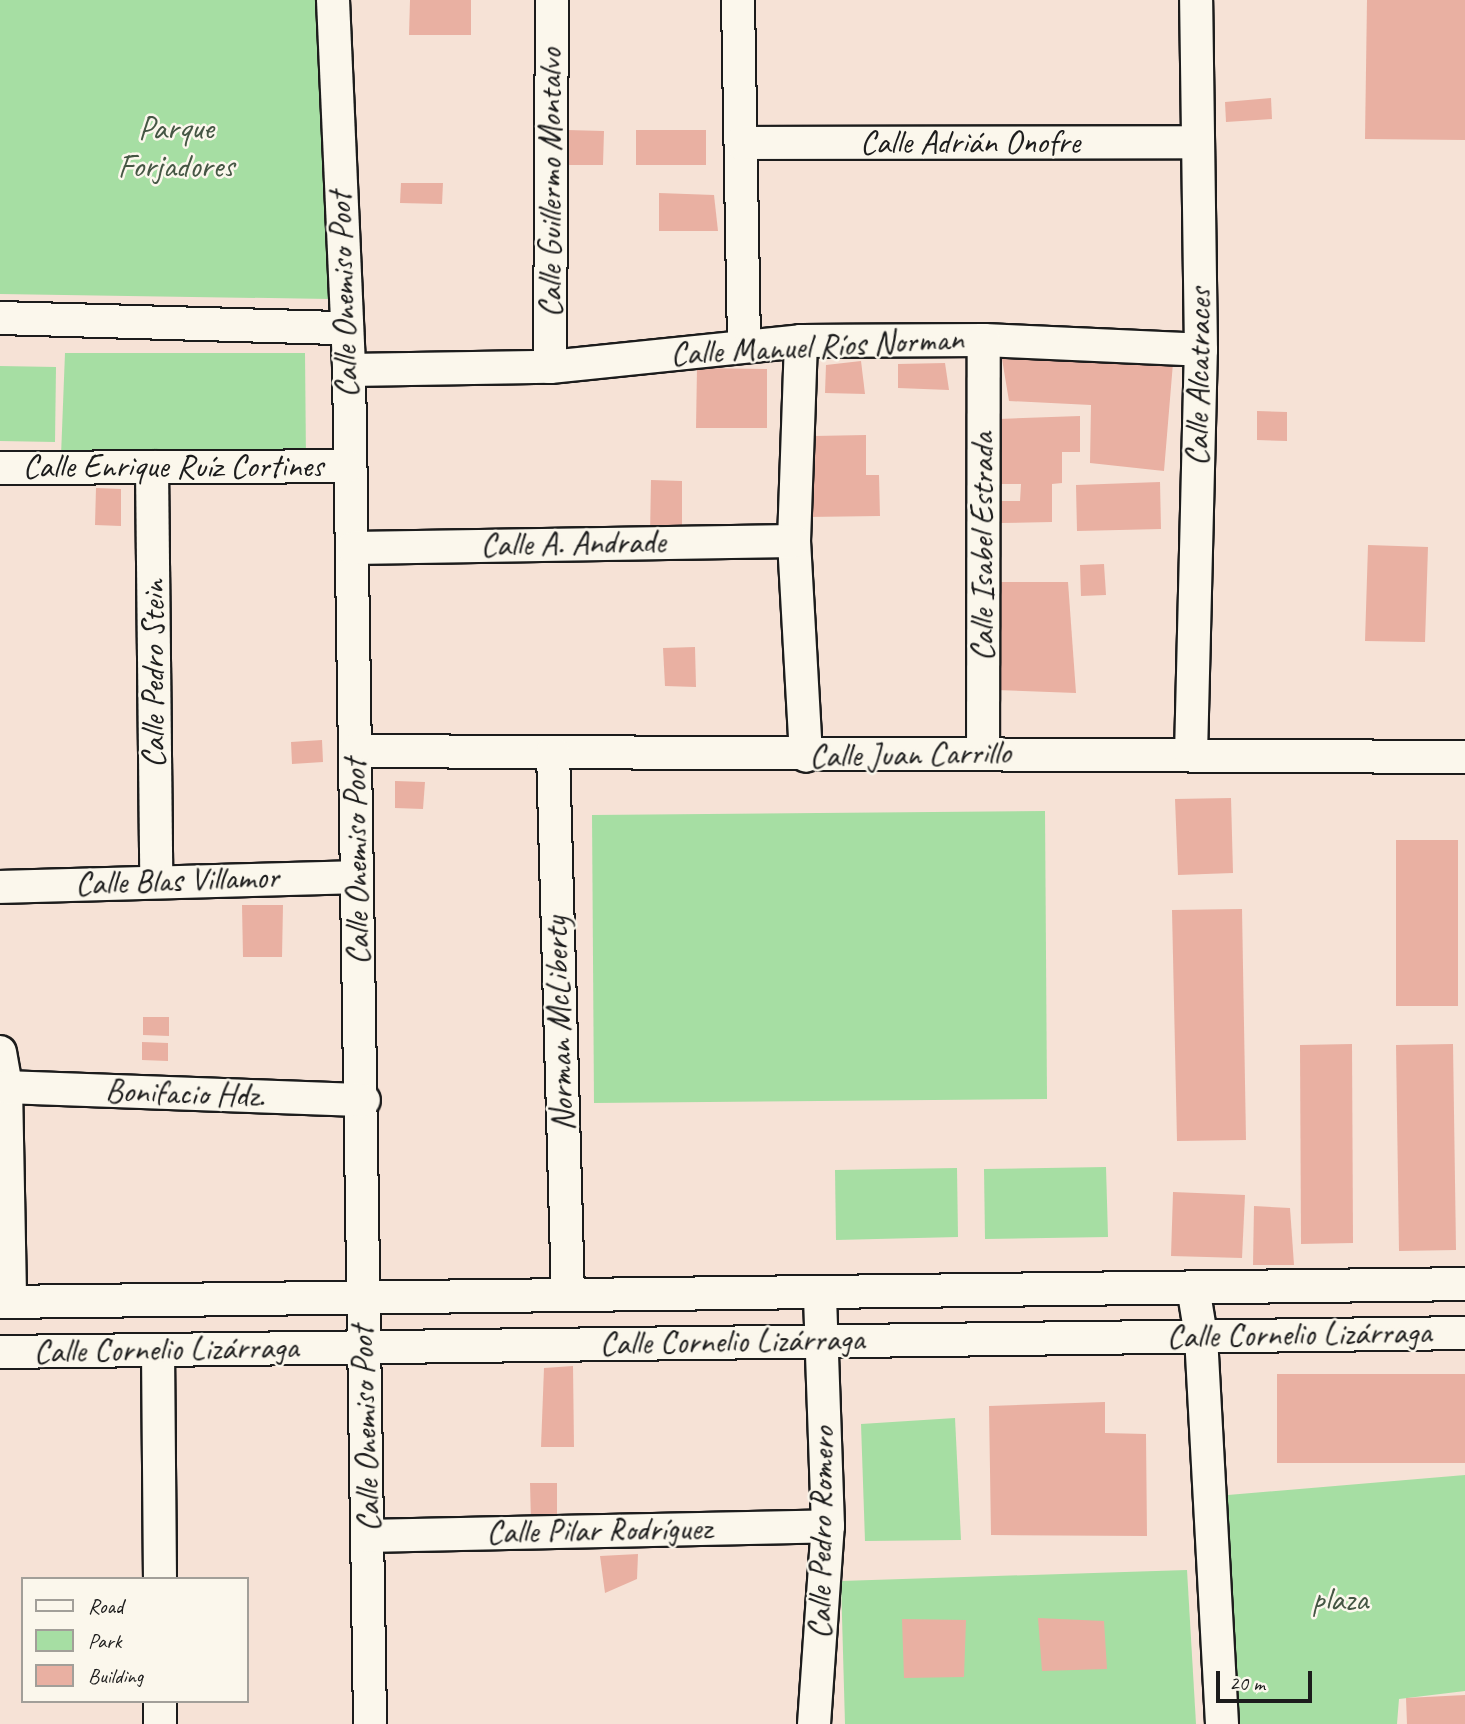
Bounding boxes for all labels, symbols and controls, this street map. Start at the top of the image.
street label: Calle Guillermo Montalvo [531,48,571,318]
park label: Parque Forjadores [118,109,234,187]
street label: Calle Adrián Onofre [860,123,1080,163]
street label: Calle Onemiso Poot [321,191,367,399]
street label: Calle Alcatraces [1178,288,1220,466]
street label: Calle Manuel Ríos Norman [668,319,966,375]
street label: Calle Isabel Estrada [963,432,1003,662]
street label: Calle Enrique Ruíz Cortines [23,447,323,487]
street label: Calle A. Andrade [480,523,666,565]
street label: Calle Pedro Stein [134,579,174,769]
street label: Calle Juan Carrillo [810,733,1010,777]
street label: Calle Onemiso Poot [335,758,379,966]
street label: Calle Blas Villamor [74,858,280,904]
street label: Norman McLiberty [536,916,584,1132]
street label: Bonifacio Hdz. [105,1071,265,1117]
street label: Calle Cornelio Lizárraga [1166,1313,1432,1357]
street label: Calle Cornelio Lizárraga [599,1320,865,1364]
street label: Calle Onemiso Poot [343,1325,389,1533]
street label: Calle Cornelio Lizárraga [33,1328,299,1372]
street label: Calle Pedro Romero [800,1427,844,1639]
street label: Calle Pilar Rodríguez [486,1509,712,1553]
legend [21,1577,248,1703]
park label: plaza [1312,1580,1368,1620]
text: Road [88,1593,123,1619]
text: Park [88,1628,121,1654]
scale bar [1220,1658,1316,1702]
text: Building [88,1663,143,1689]
text: 20 m [1229,1670,1265,1696]

